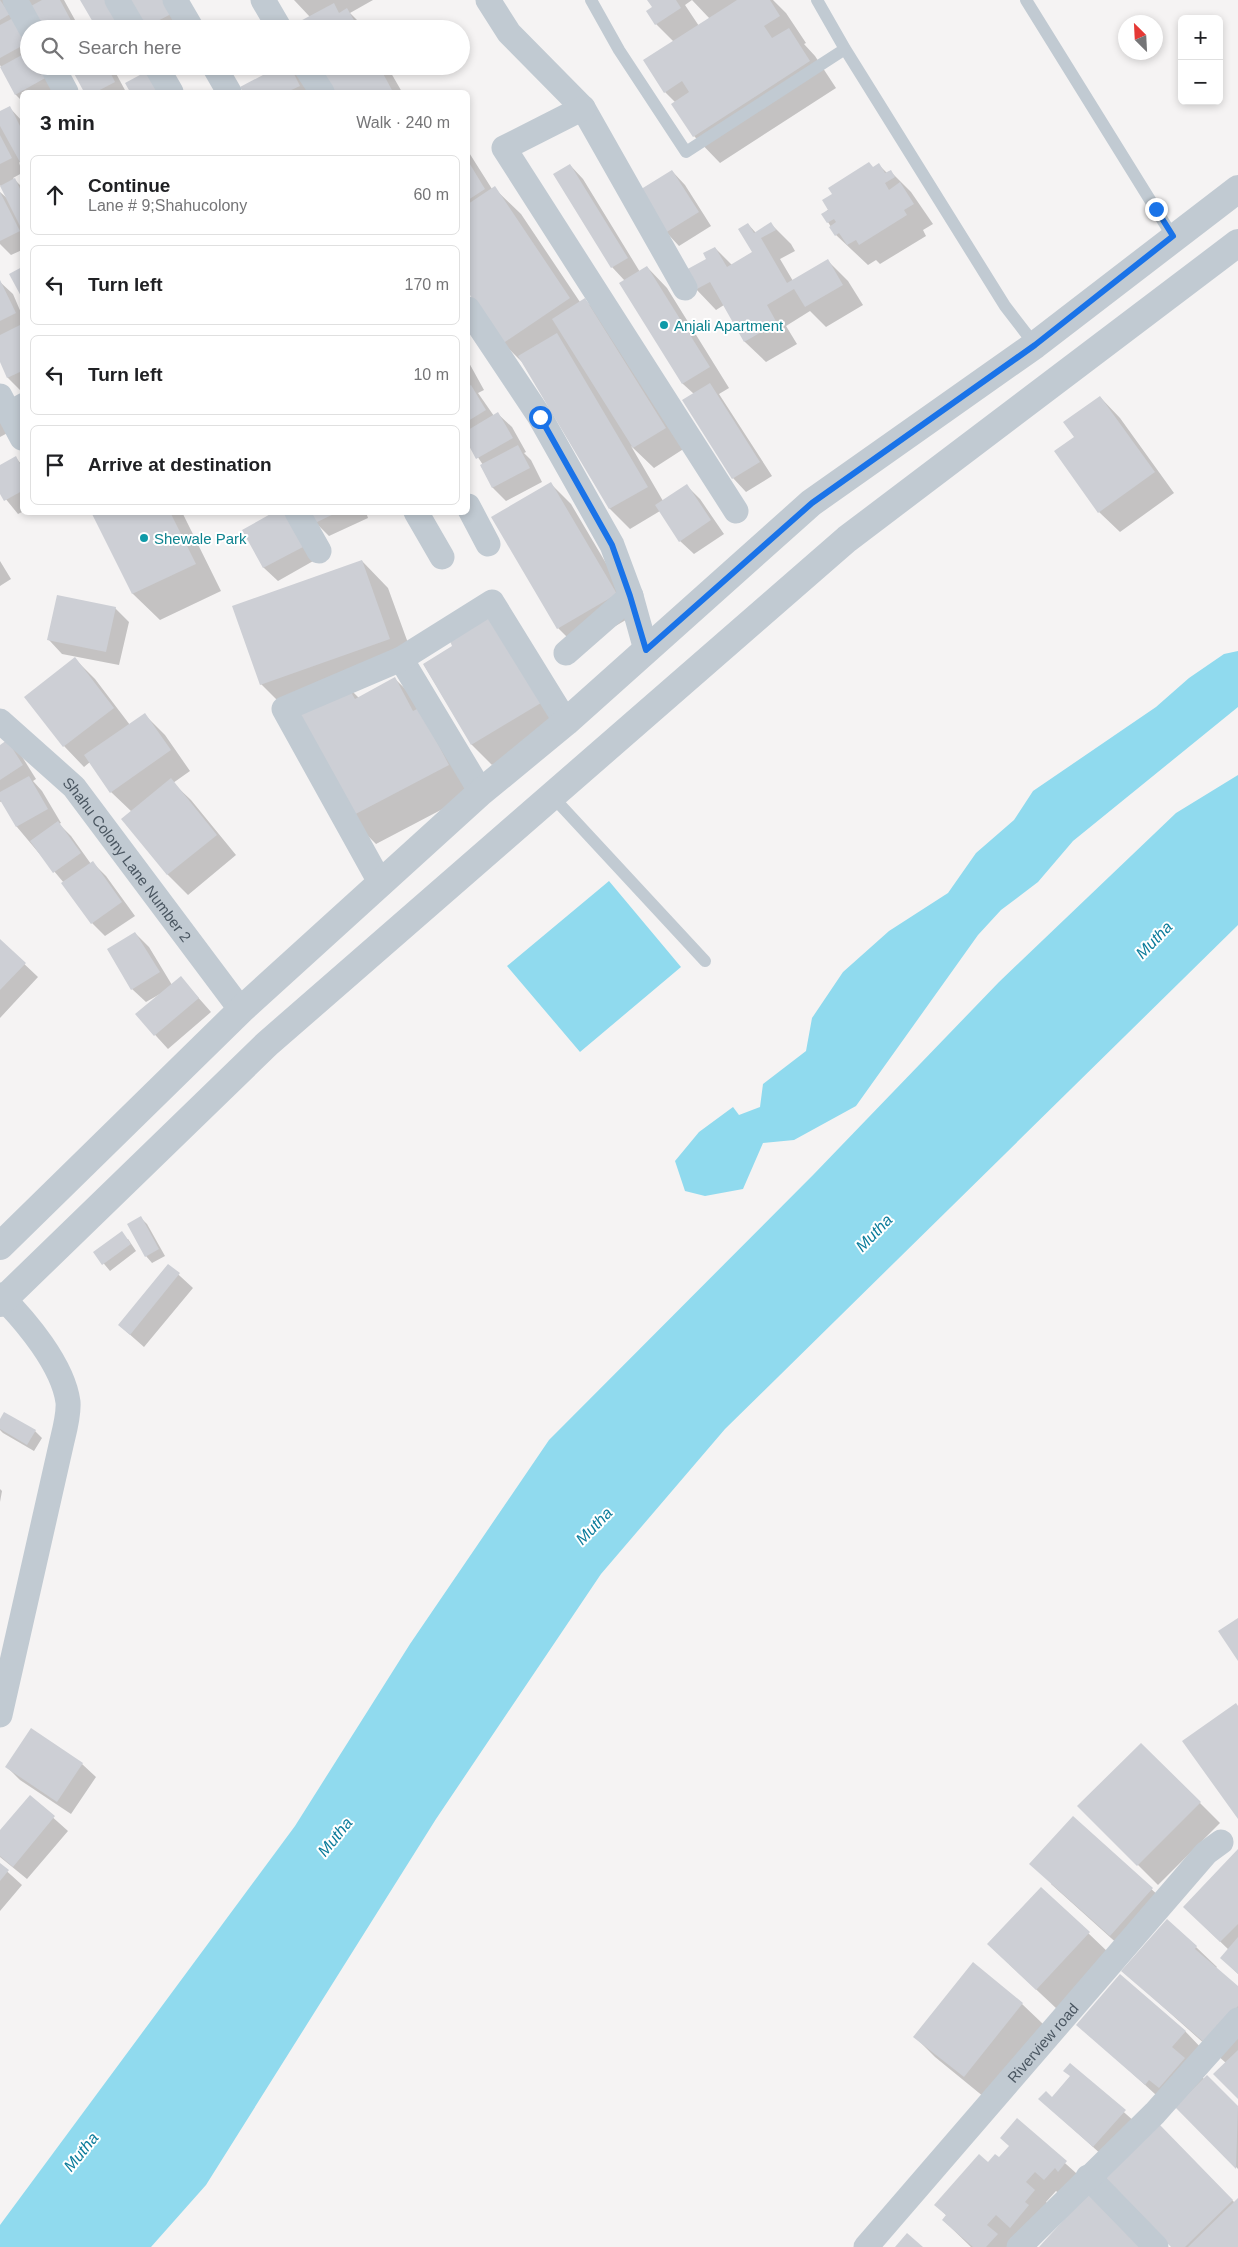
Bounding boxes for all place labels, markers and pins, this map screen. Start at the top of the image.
place label: Anjali Apartment [674,317,784,334]
marker: Anjali Apartment [658,319,670,331]
place label: Shewale Park [154,530,247,547]
marker: Shewale Park [138,532,150,544]

